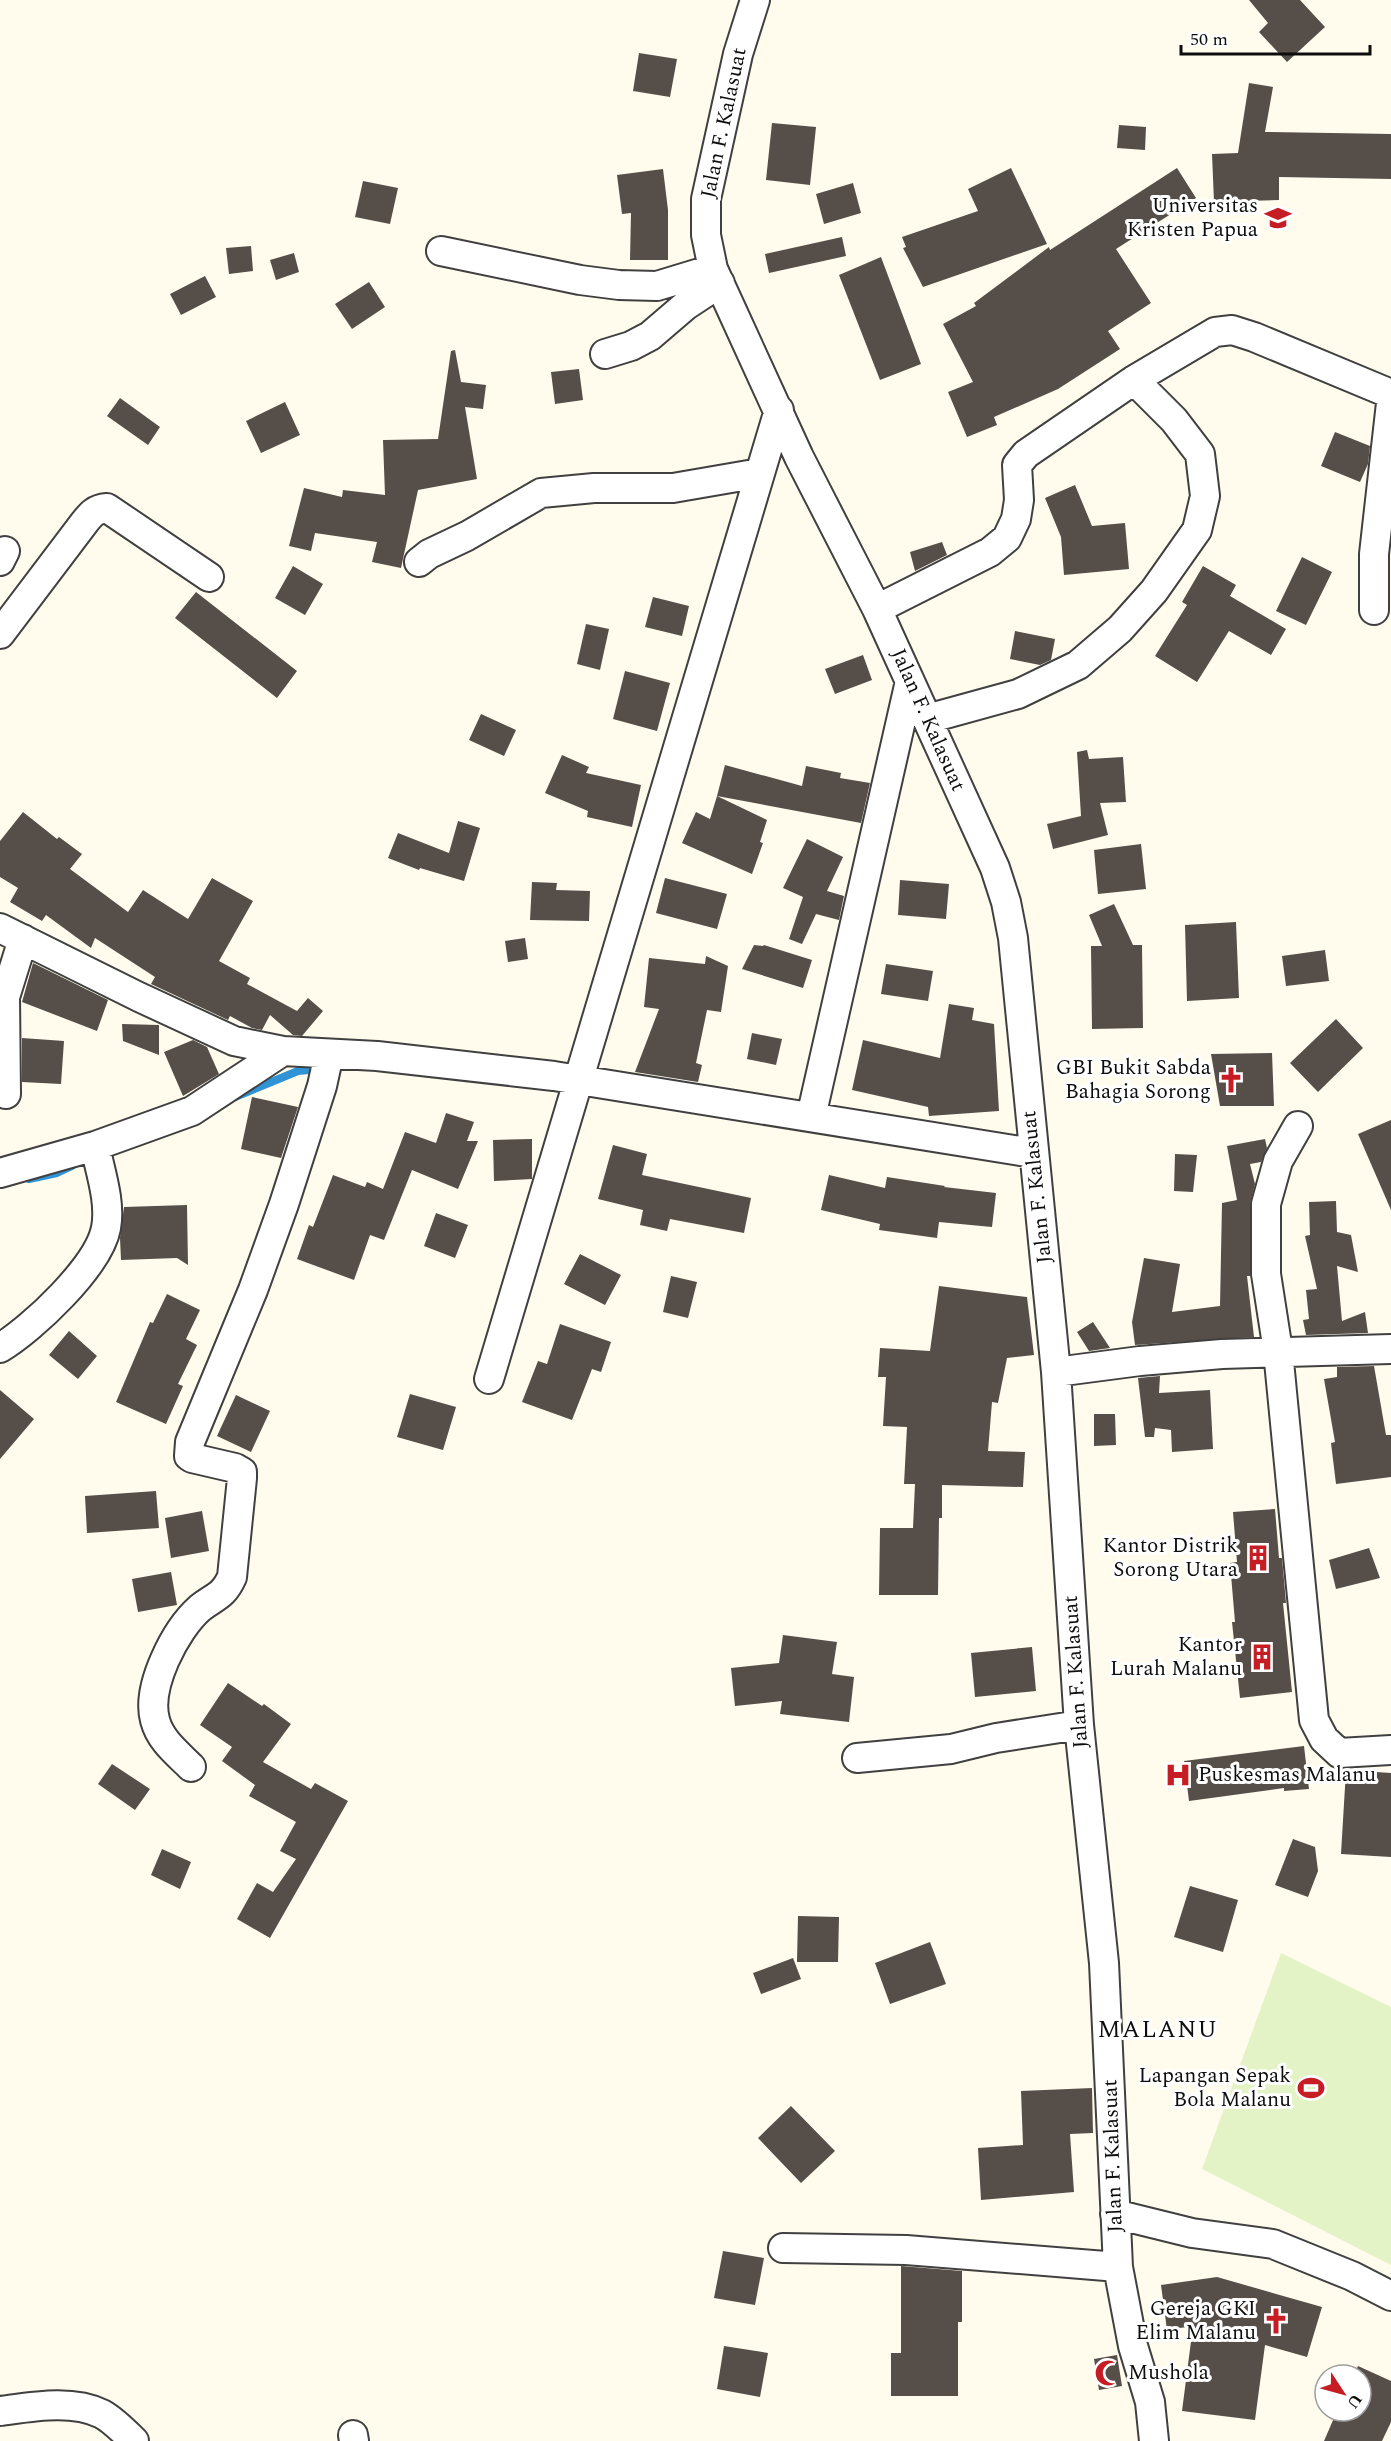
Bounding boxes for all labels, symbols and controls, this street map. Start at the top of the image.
scale bar [1181,18,1370,56]
text: 50 m [1190,26,1228,53]
street label: Jalan F. Kalasuat [692,45,756,201]
place label: Universitas Kristen Papua [1127,190,1259,246]
school or university icon: Universitas Kristen Papua [1263,203,1293,233]
street label: Jalan F. Kalasuat [882,643,974,797]
place label: GBI Bukit Sabda Bahagia Sorong [1056,1052,1212,1108]
church icon: GBI Bukit Sabda Bahagia Sorong [1216,1065,1246,1095]
street label: Jalan F. Kalasuat [1013,1109,1061,1265]
place label: Kantor Distrik Sorong Utara [1102,1530,1239,1586]
building icon: Kantor Distrik Sorong Utara [1243,1543,1273,1573]
street label: Jalan F. Kalasuat [1055,1594,1097,1750]
place label: Kantor Lurah Malanu [1110,1629,1242,1685]
building icon: Kantor Lurah Malanu [1247,1642,1277,1672]
place label: Puskesmas Malanu [1198,1759,1376,1791]
hospital icon: Puskesmas Malanu [1163,1760,1193,1790]
district label: MALANU [1098,2012,1218,2048]
place label: Lapangan Sepak Bola Malanu [1138,2060,1291,2116]
sports icon: Lapangan Sepak Bola Malanu [1296,2073,1326,2103]
street label: Jalan F. Kalasuat [1094,2079,1132,2233]
place label: Gereja GKI Elim Malanu [1136,2293,1256,2349]
church icon: Gereja GKI Elim Malanu [1261,2306,1291,2336]
place label: Mushola [1128,2357,1210,2389]
mosque icon: Mushola [1093,2358,1123,2388]
north arrow [1313,2363,1373,2423]
text: U [1341,2389,1368,2414]

